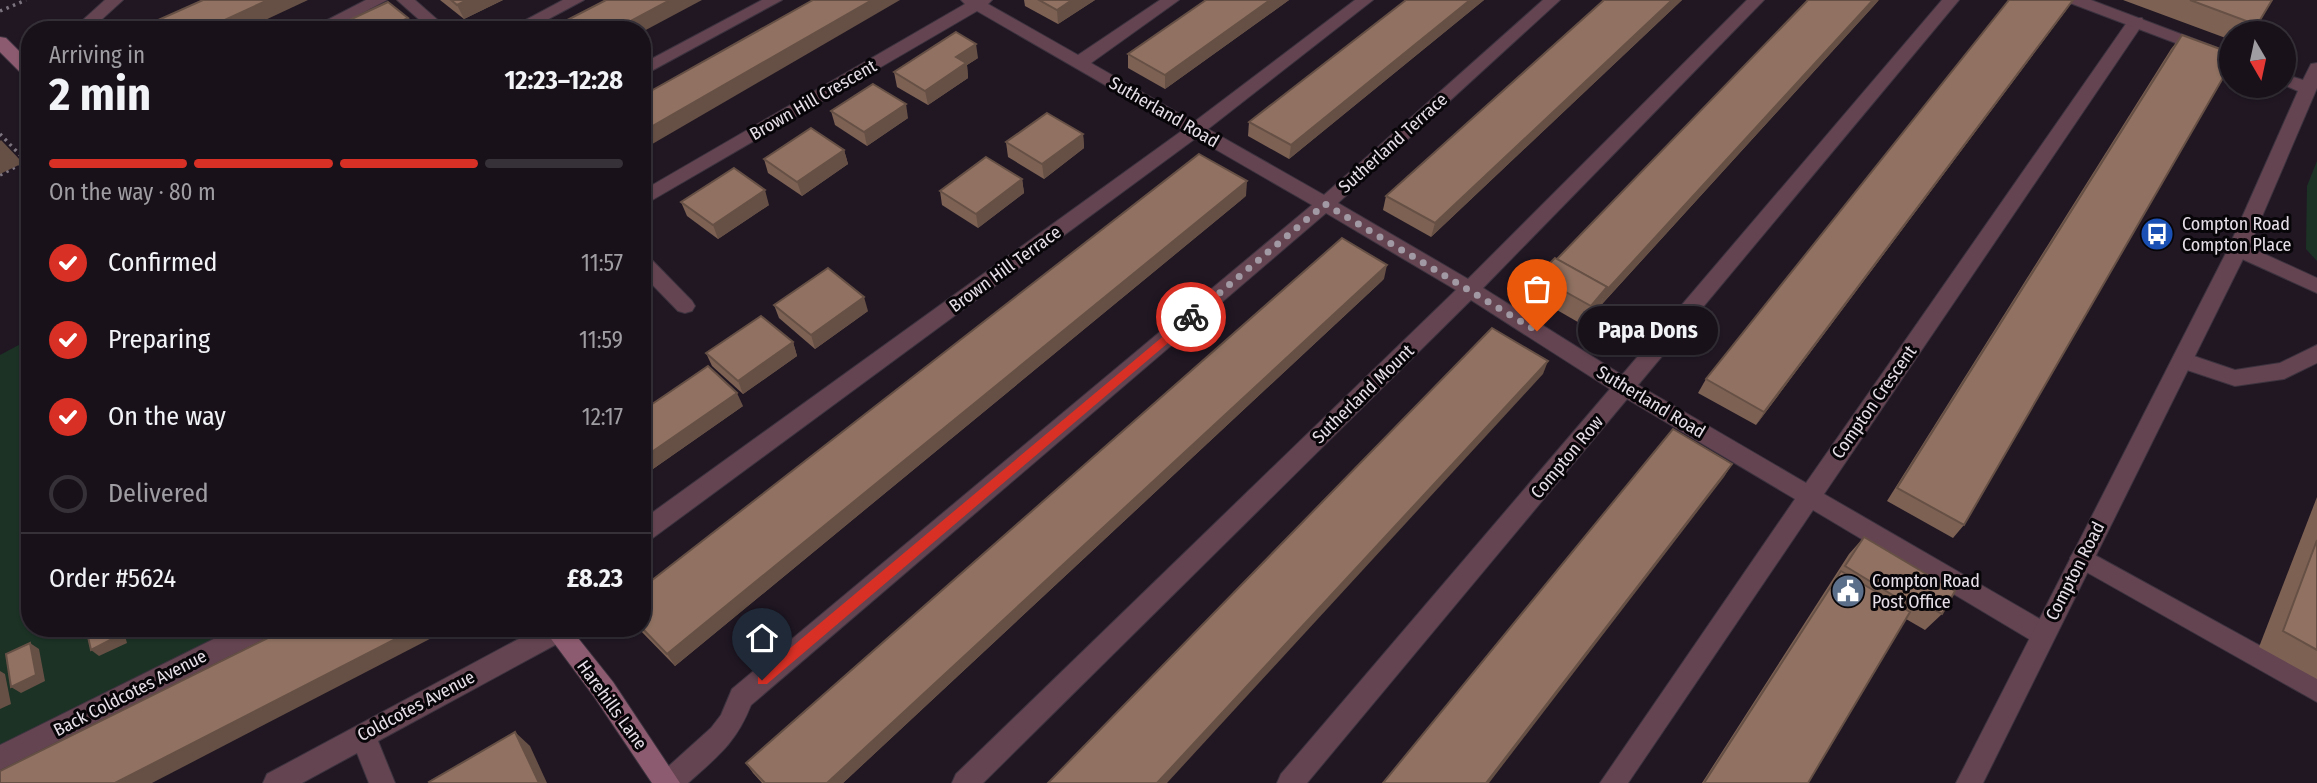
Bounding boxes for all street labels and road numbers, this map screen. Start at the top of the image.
street label: Brown Hill Crescent [746,55,880,145]
street label: Sutherland Road [1105,72,1223,152]
street label: Sutherland Terrace [1334,88,1452,198]
street label: Brown Hill Terrace [945,221,1065,317]
street label: Sutherland Mount [1308,340,1418,448]
street label: Compton Crescent [1827,341,1921,463]
street label: Sutherland Road [1593,361,1709,443]
street label: Compton Row [1526,411,1608,503]
street label: Compton Road [2041,518,2109,624]
street label: Back Coldcotes Avenue [50,645,210,741]
street label: Harehills Lane [572,656,652,754]
street label: Coldcotes Avenue [353,666,479,746]

